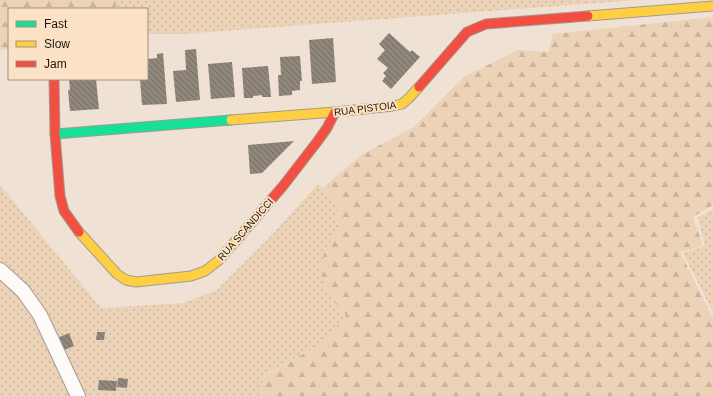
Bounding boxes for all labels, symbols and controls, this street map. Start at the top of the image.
legend [8,8,148,80]
text: Fast [44,17,68,31]
text: Slow [44,37,70,51]
text: Jam [44,57,67,71]
street label: RUA PISTOIA [333,99,397,118]
street label: RUA SCANDICCI [216,196,275,263]

